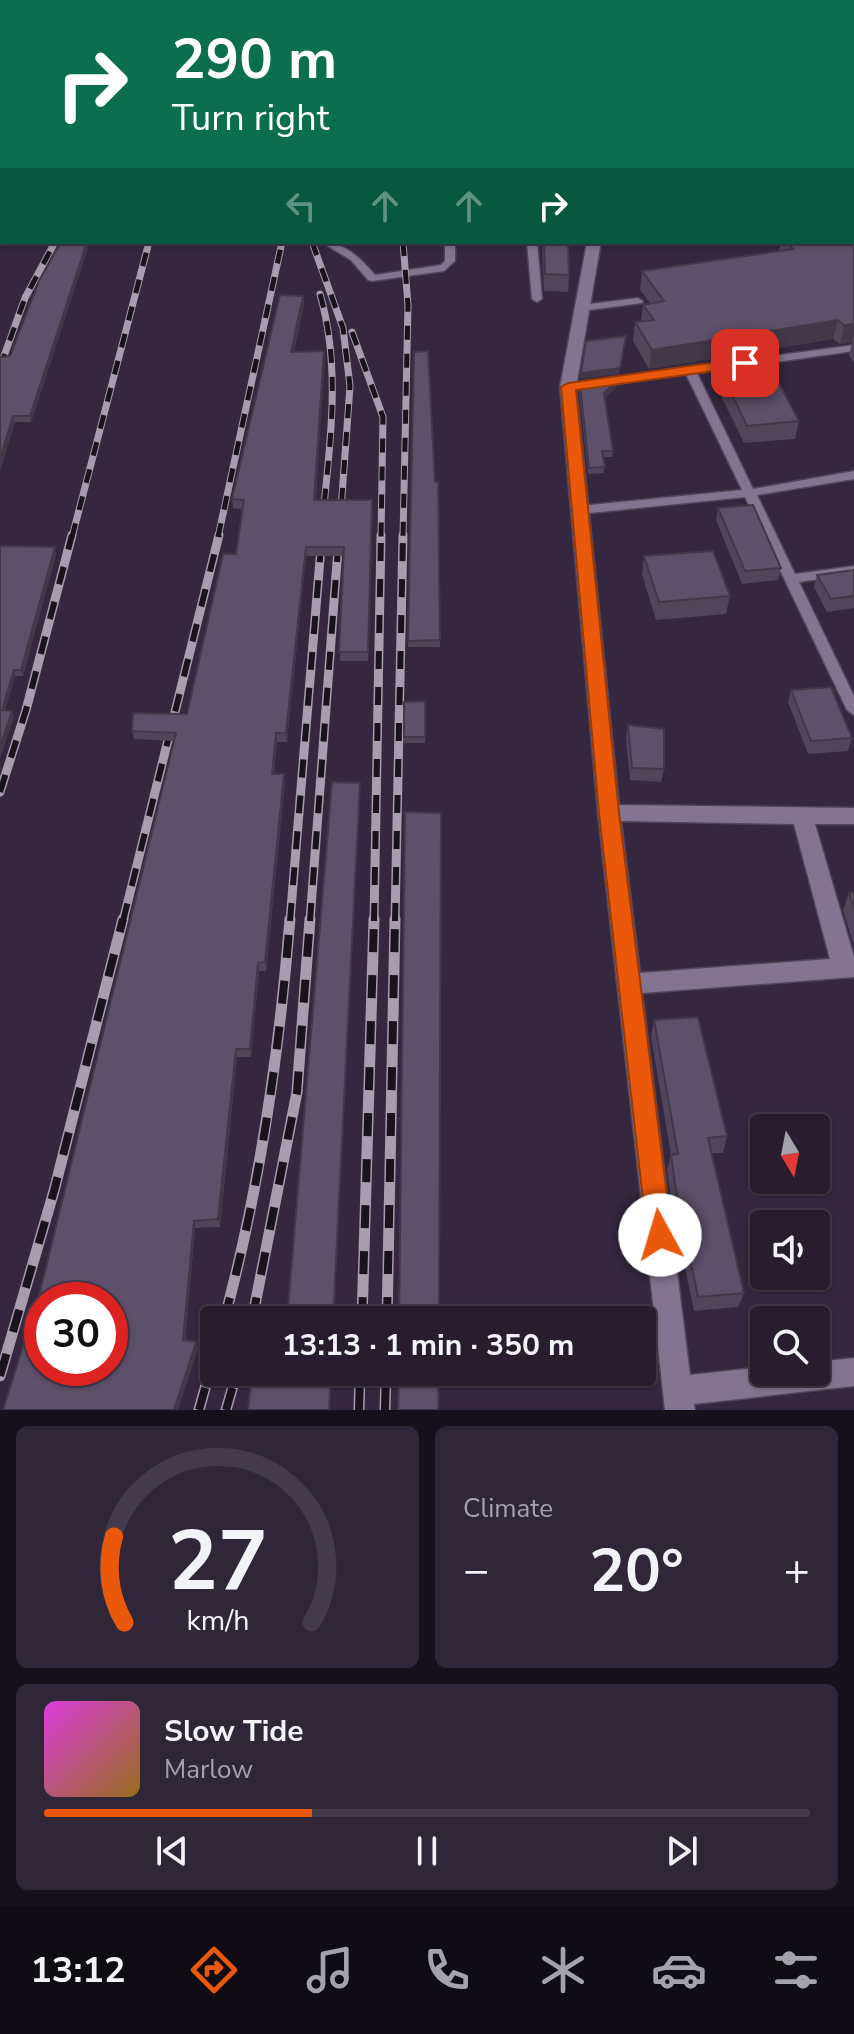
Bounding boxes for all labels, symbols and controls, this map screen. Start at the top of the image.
text: 290 m [172,21,337,98]
icon: right [40,32,144,136]
text: Turn right [172,94,329,143]
icon: left [279,184,323,228]
icon: ahead [363,184,407,228]
icon: ahead [447,184,491,228]
icon: right [531,184,575,228]
pin [711,329,779,397]
icon: arrive [723,341,767,385]
north arrow [750,1114,830,1194]
map controls [750,1114,830,1386]
position arrow [618,1193,702,1277]
button: sound [750,1210,830,1290]
speed limit sign: 30 [24,1282,128,1386]
button: search [750,1306,830,1386]
text: 13:13 · 1 min · 350 m [282,1325,574,1366]
text: Climate [463,1491,553,1526]
text: 27 [168,1505,267,1618]
text: 20° [589,1530,684,1612]
text: − [463,1541,489,1601]
text: + [784,1541,810,1601]
text: km/h [186,1601,249,1640]
text: Slow Tide [164,1711,304,1752]
text: Marlow [164,1752,253,1787]
icon: previous [150,1829,194,1873]
icon: pause [405,1829,449,1873]
icon: next [660,1829,704,1873]
icon: directions [186,1942,242,1998]
icon: music [302,1942,358,1998]
icon: phone [419,1942,475,1998]
icon: climate [535,1942,591,1998]
icon: car [651,1942,707,1998]
icon: filters [768,1942,824,1998]
text: 13:12 [30,1946,126,1995]

